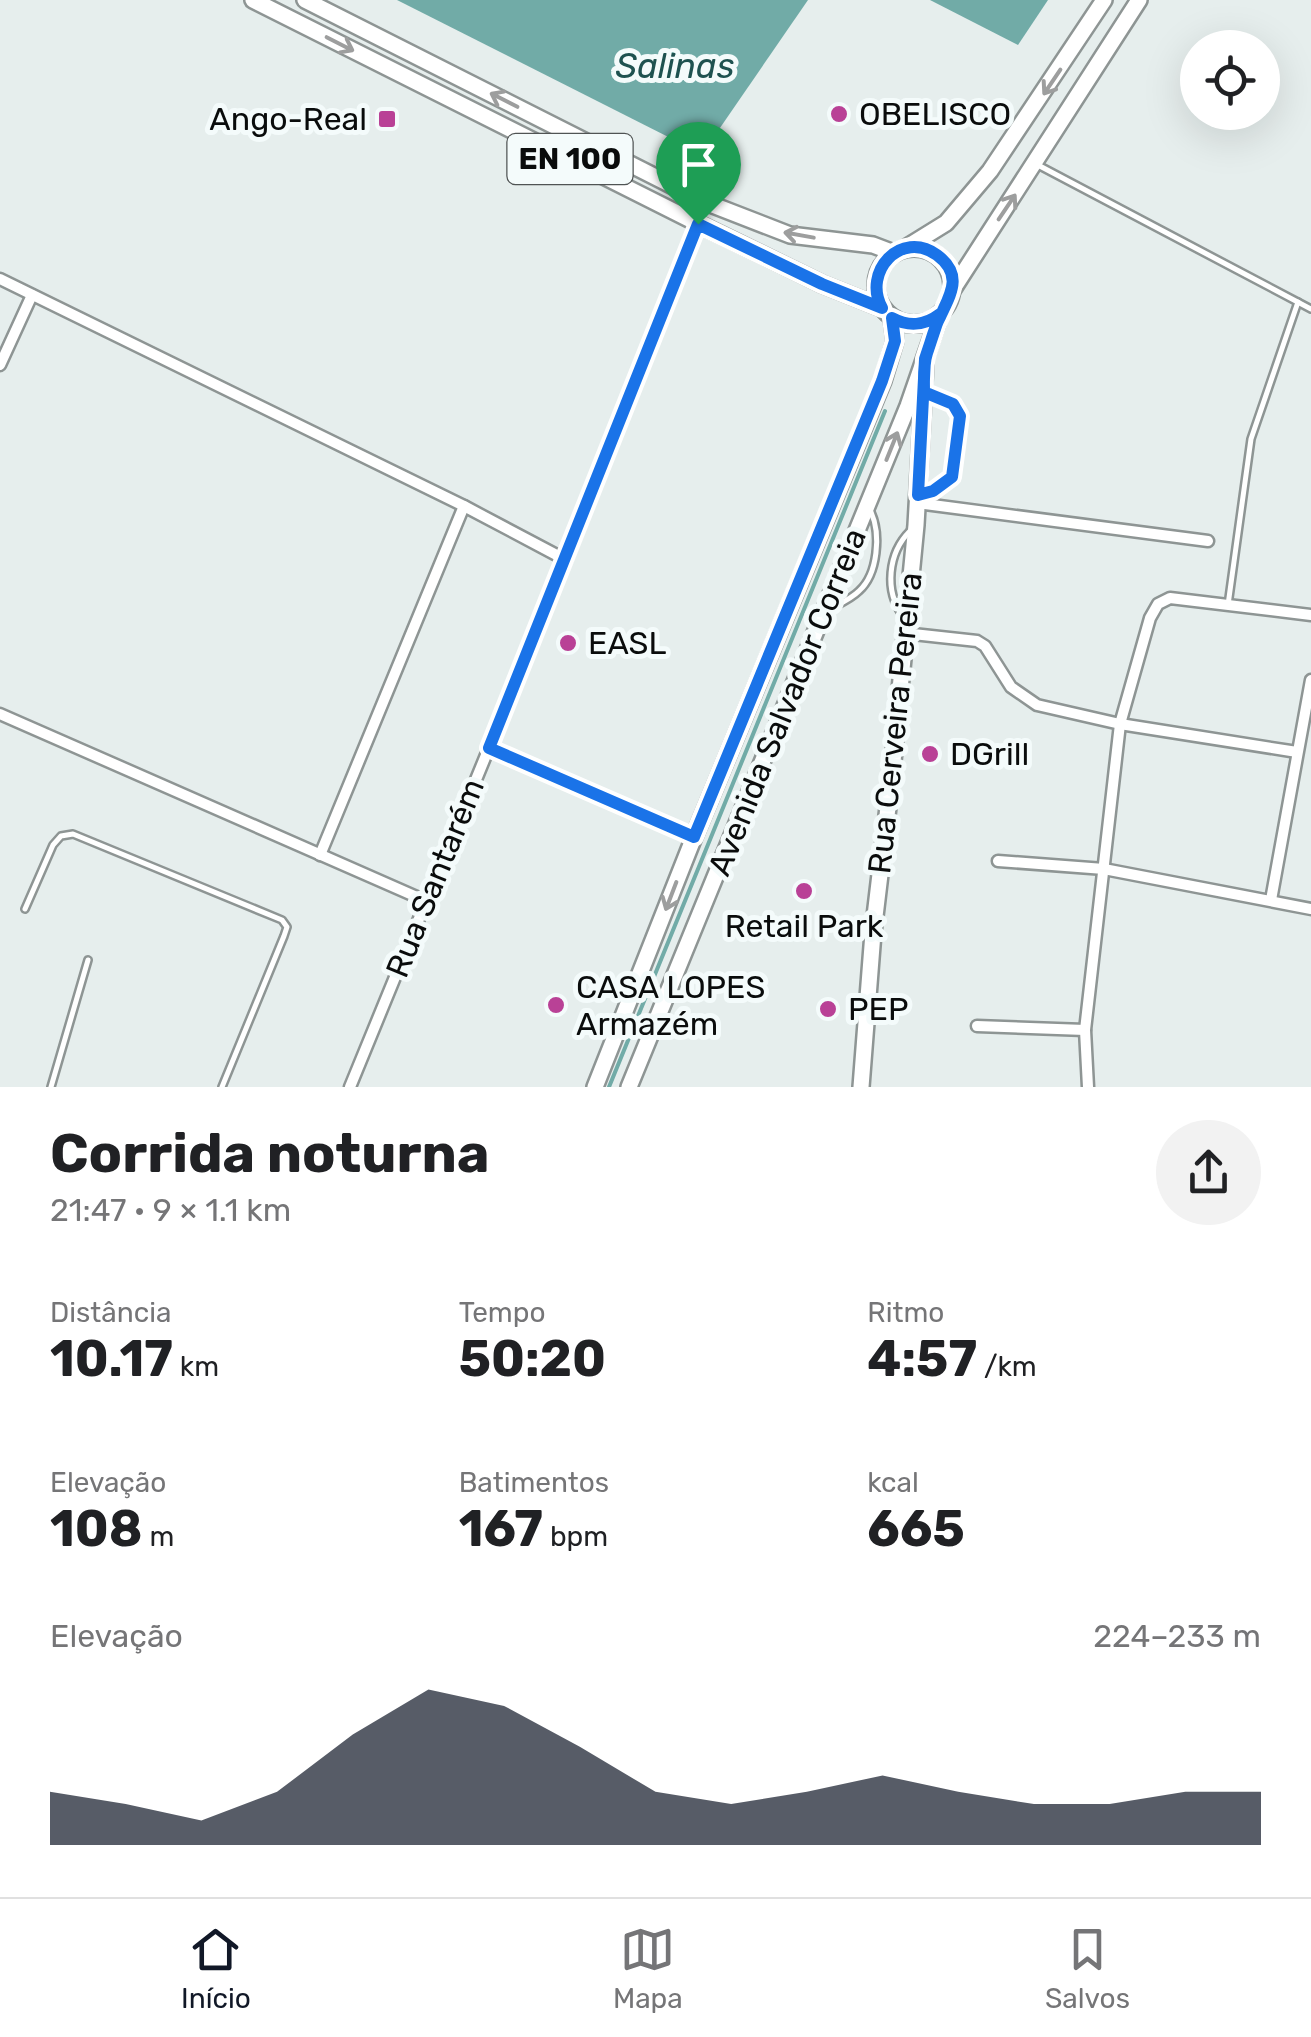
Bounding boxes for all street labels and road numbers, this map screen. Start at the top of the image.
road number: EN 100 [508,134,632,184]
street label: Avenida Salvador Correia [700,523,874,881]
street label: Rua Cerveira Pereira [860,571,930,875]
street label: Rua Santarém [378,773,492,983]

